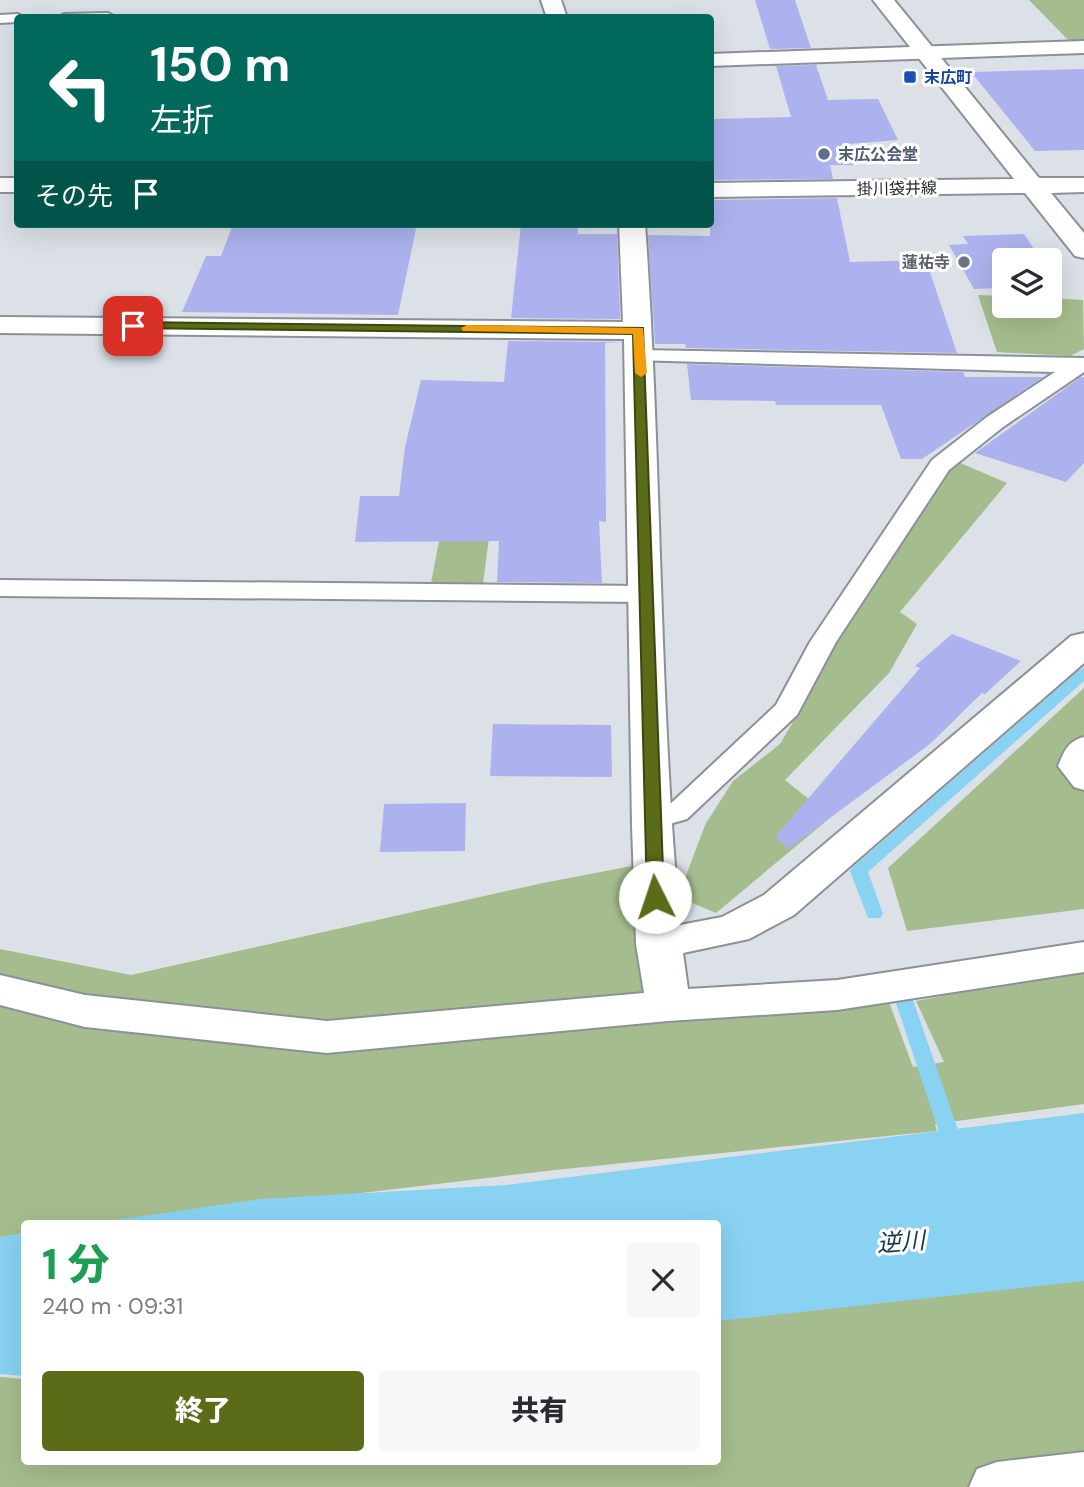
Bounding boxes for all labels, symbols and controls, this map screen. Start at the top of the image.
text: 150 m [150,32,290,96]
icon: left [35,42,126,133]
place label: 末広町 [924,67,972,88]
marker: 末広町 [902,69,918,85]
text: 左折 [150,99,214,141]
place label: 末広公会堂 [838,144,918,165]
marker: 末広公会堂 [816,146,832,162]
icon: arrive [127,175,165,213]
street label: 掛川袋井線 [857,177,937,200]
text: その先 [35,179,113,213]
map controls [992,248,1062,318]
button: layers [992,248,1062,318]
place label: 蓮祐寺 [902,252,950,273]
marker: 蓮祐寺 [956,254,972,270]
pin [103,296,163,356]
icon: arrive [114,307,152,345]
position arrow [618,860,692,934]
water label: 逆川 [876,1224,929,1259]
text: 1 分 [42,1237,109,1292]
button: close [626,1243,700,1317]
text: 240 m · 09:31 [42,1291,183,1321]
button: 終了 [42,1371,364,1451]
button: 共有 [378,1371,700,1451]

